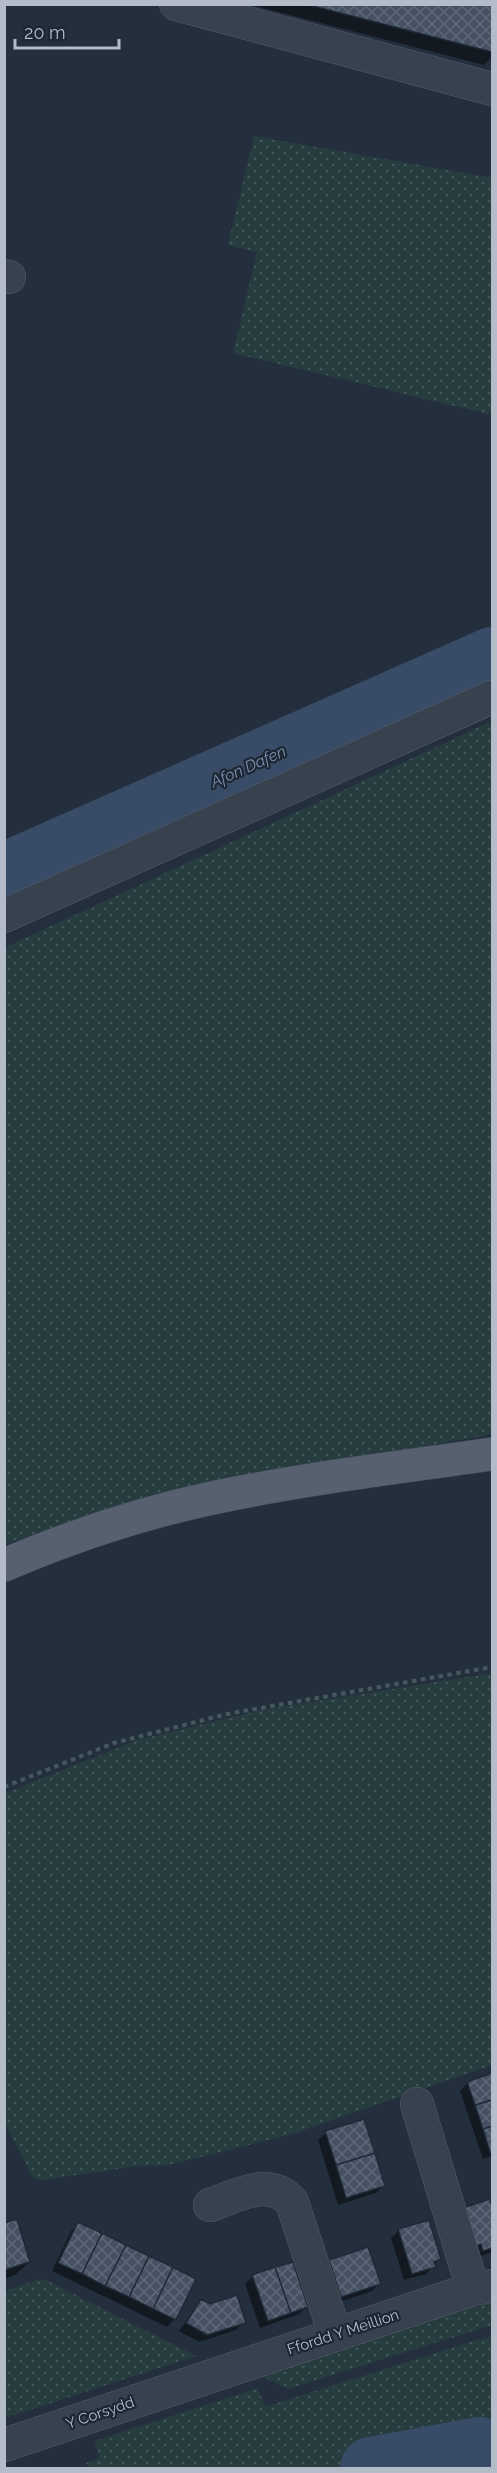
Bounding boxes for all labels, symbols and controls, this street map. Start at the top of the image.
scale bar [15,12,118,50]
text: 20 m [24,22,66,43]
water label: Afon Dafen [207,741,289,792]
street label: Ffordd Y Meillion [285,2305,401,2359]
street label: Y Corsydd [63,2393,137,2433]

